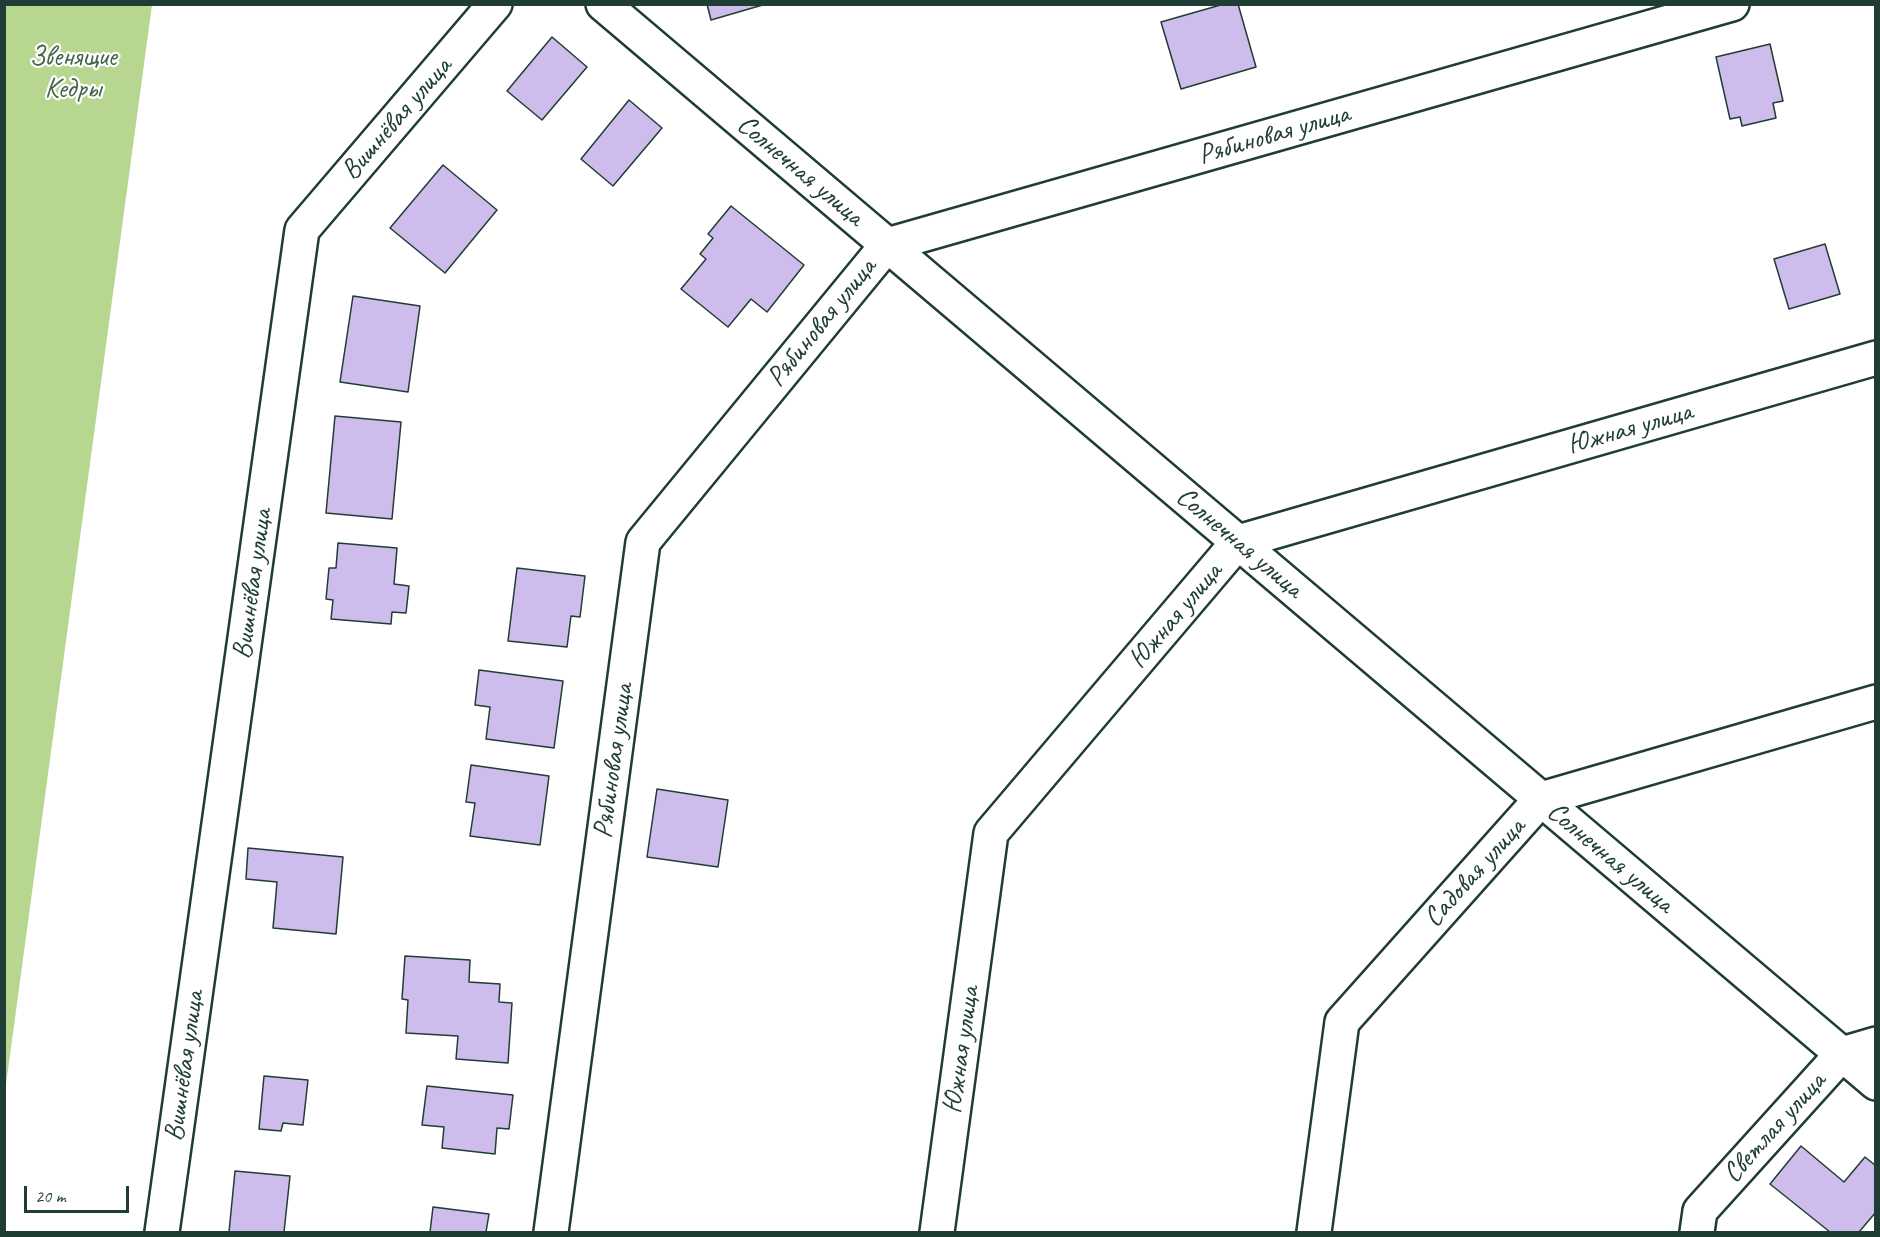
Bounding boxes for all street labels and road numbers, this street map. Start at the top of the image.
street label: Вишнёвая улица [335,51,459,187]
street label: Рябиновая улица [1195,97,1353,173]
street label: Солнечная улица [730,108,870,234]
street label: Рябиновая улица [760,252,884,394]
street label: Южная улица [1564,395,1696,463]
street label: Солнечная улица [1169,480,1309,606]
street label: Вишнёвая улица [226,507,280,661]
street label: Южная улица [1122,556,1230,676]
street label: Рябиновая улица [587,682,641,840]
street label: Солнечная улица [1540,795,1680,921]
street label: Садовая улица [1417,811,1533,935]
street label: Южная улица [936,984,988,1116]
street label: Вишнёвая улица [158,989,212,1143]
street label: Светлая улица [1716,1066,1834,1190]

